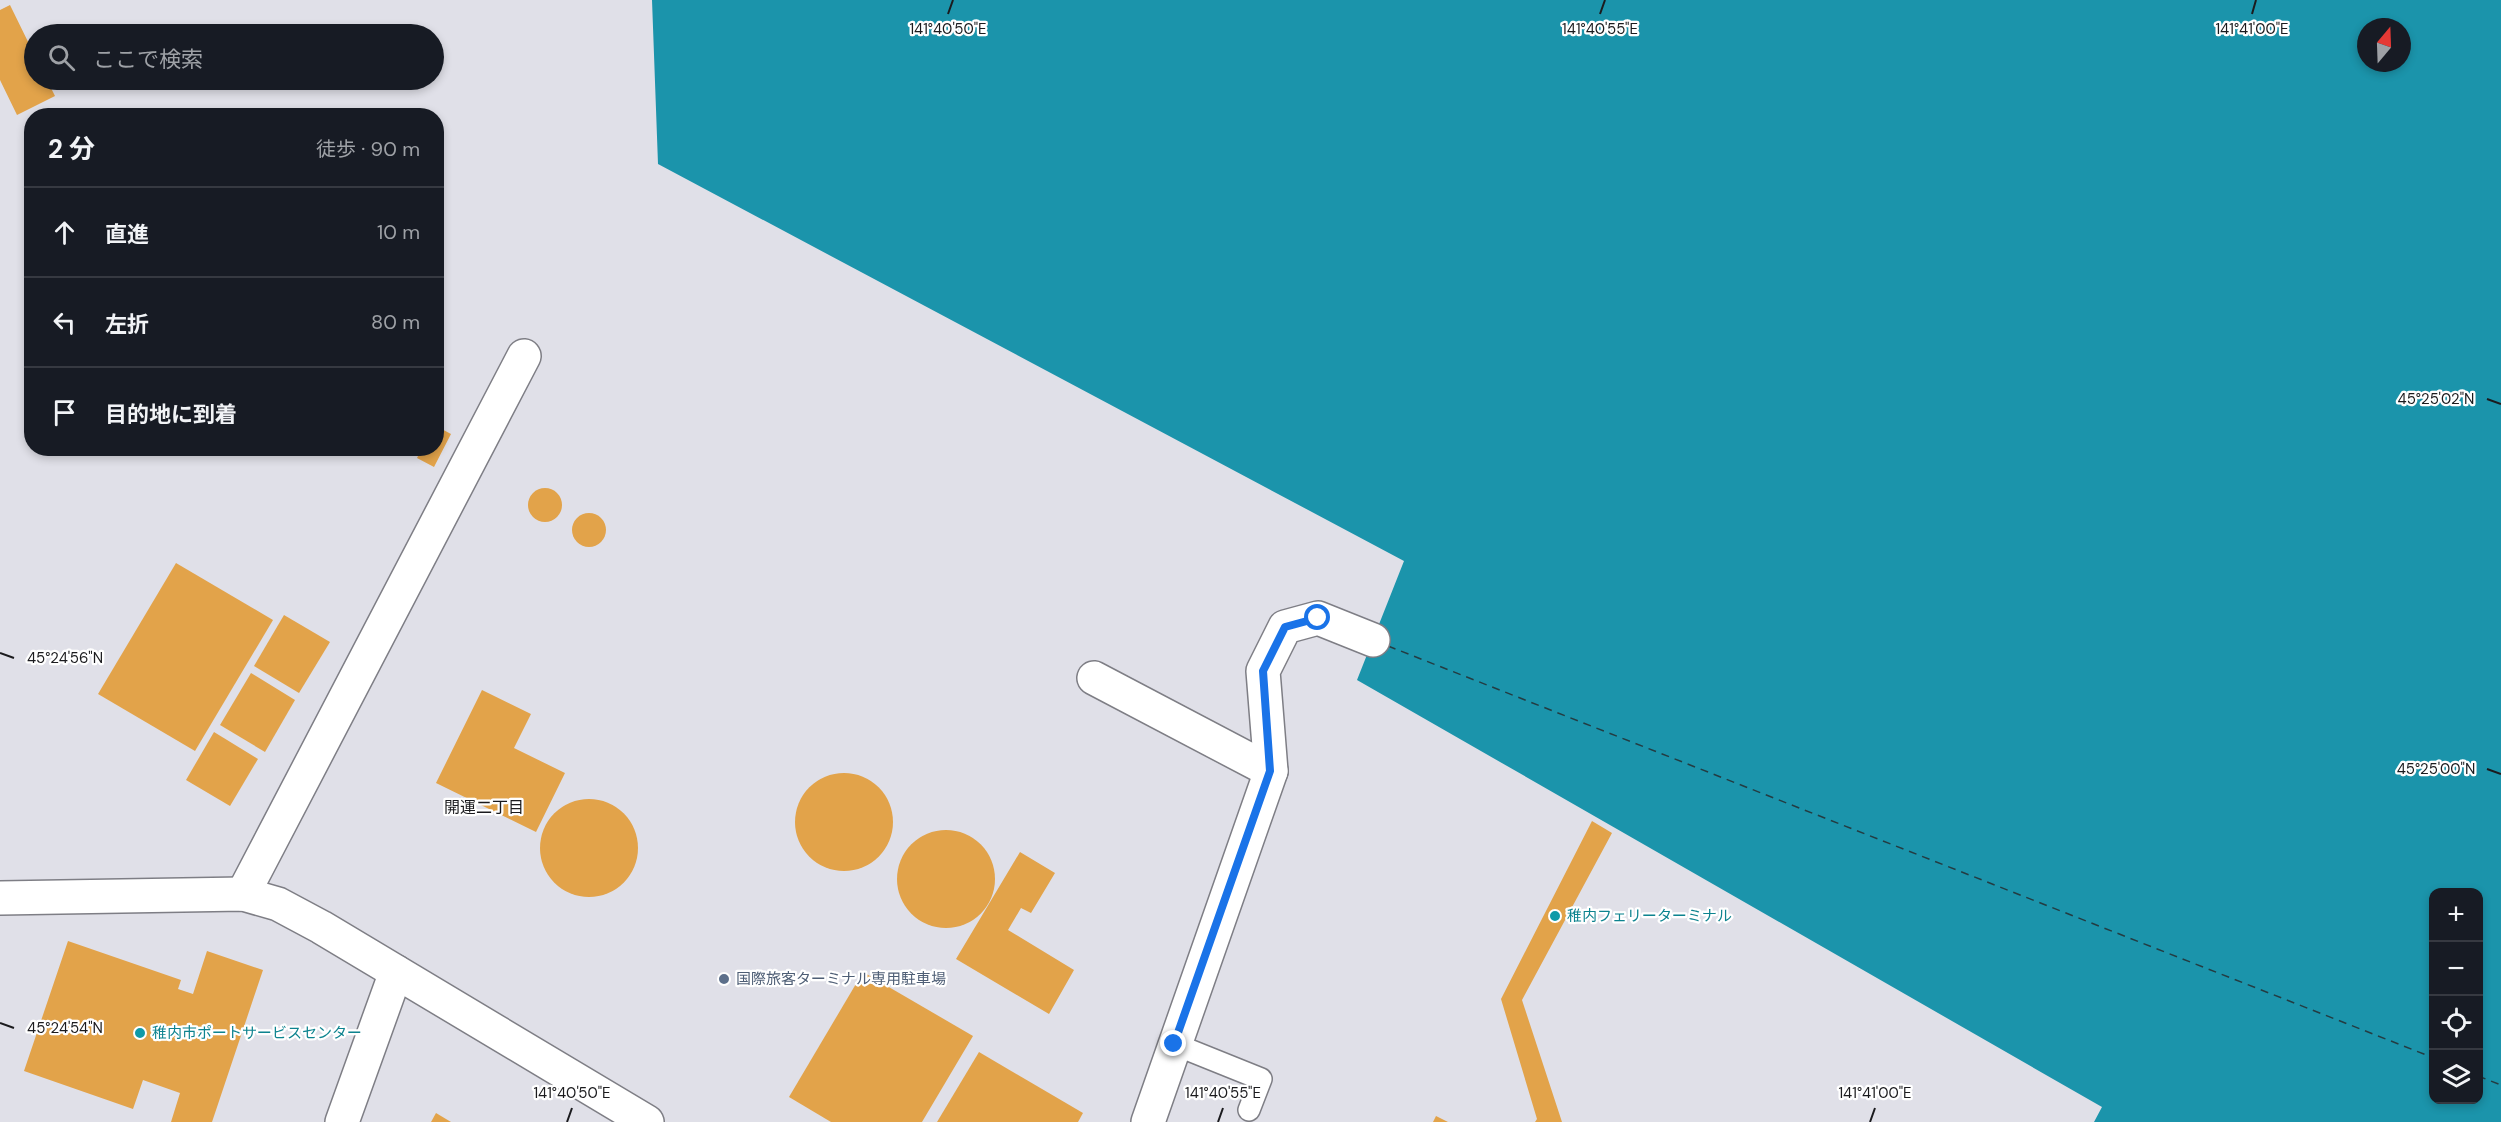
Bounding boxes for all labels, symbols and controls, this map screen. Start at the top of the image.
north arrow [2357,18,2411,72]
text: 141°40'50"E [909,19,987,39]
text: 141°40'55"E [1562,19,1638,39]
text: 141°41'00"E [2215,19,2289,39]
search box [24,24,444,90]
icon: search [45,41,78,74]
text: ここで検索 [93,45,203,74]
text: 2 分 [48,132,95,166]
text: 徒歩 · 90 m [316,136,420,162]
icon: ahead [48,216,81,249]
text: 10 m [377,219,420,245]
text: 直進 [105,220,149,249]
icon: left [48,306,81,339]
text: 80 m [371,309,420,335]
text: 左折 [105,310,149,339]
text: 45°25'02"N [2398,389,2474,409]
icon: arrive [48,396,81,429]
text: 目的地に到着 [105,400,237,429]
route start [1304,604,1330,630]
text: 45°24'56"N [27,648,103,668]
text: 45°25'00"N [2397,759,2475,779]
district label: 開運二丁目 [444,797,524,818]
map controls [2429,888,2483,1104]
button: + [2429,888,2483,942]
place label: 稚内フェリーターミナル [1567,906,1732,926]
marker: 稚内フェリーターミナル [1548,909,1562,923]
button: − [2429,942,2483,996]
place label: 国際旅客ターミナル専用駐車場 [736,969,946,989]
marker: 国際旅客ターミナル専用駐車場 [717,972,731,986]
button: locate [2429,996,2483,1050]
text: 45°24'54"N [27,1018,103,1038]
place label: 稚内市ポートサービスセンター [152,1023,362,1043]
marker: 稚内市ポートサービスセンター [133,1026,147,1040]
route end [1160,1030,1186,1056]
button: layers [2429,1050,2483,1104]
text: 141°40'50"E [533,1083,611,1103]
text: 141°40'55"E [1185,1083,1261,1103]
text: 141°41'00"E [1838,1083,1912,1103]

